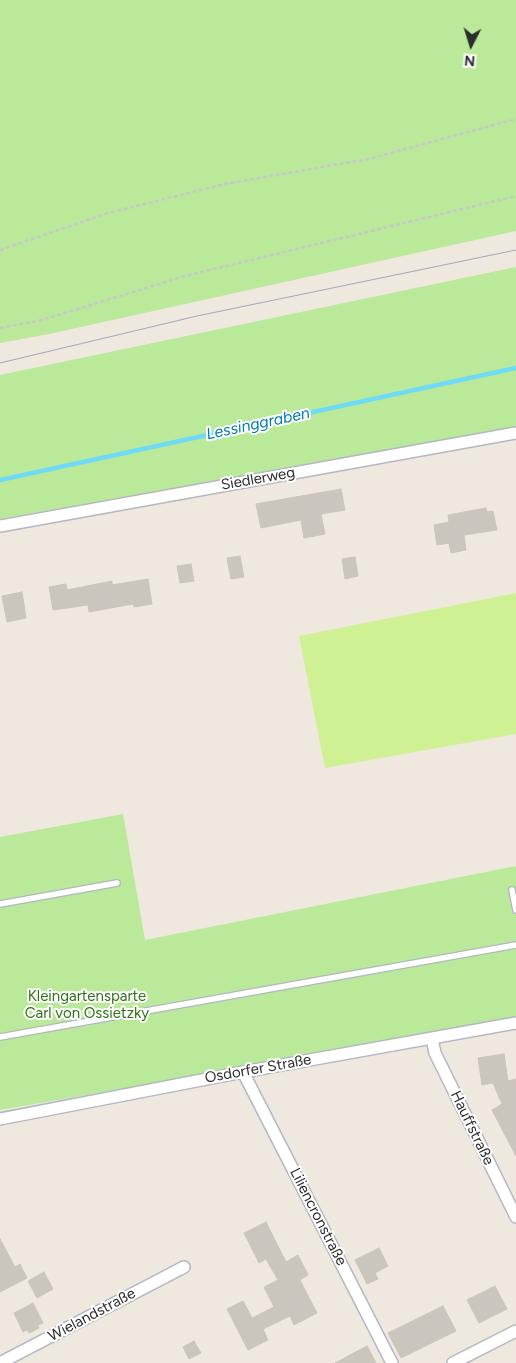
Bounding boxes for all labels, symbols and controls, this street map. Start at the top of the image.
north arrow [446,20,496,70]
text: N [464,52,476,69]
water label: Lessinggraben [204,404,312,444]
street label: Siedlerweg [220,464,296,494]
park label: Kleingartensparte Carl von Ossietzky [25,988,149,1023]
street label: Osdorfer Straße [203,1051,313,1087]
street label: Hauffstraße [446,1088,498,1168]
street label: Liliencronstraße [286,1165,350,1269]
street label: Wielandstraße [45,1284,139,1346]

